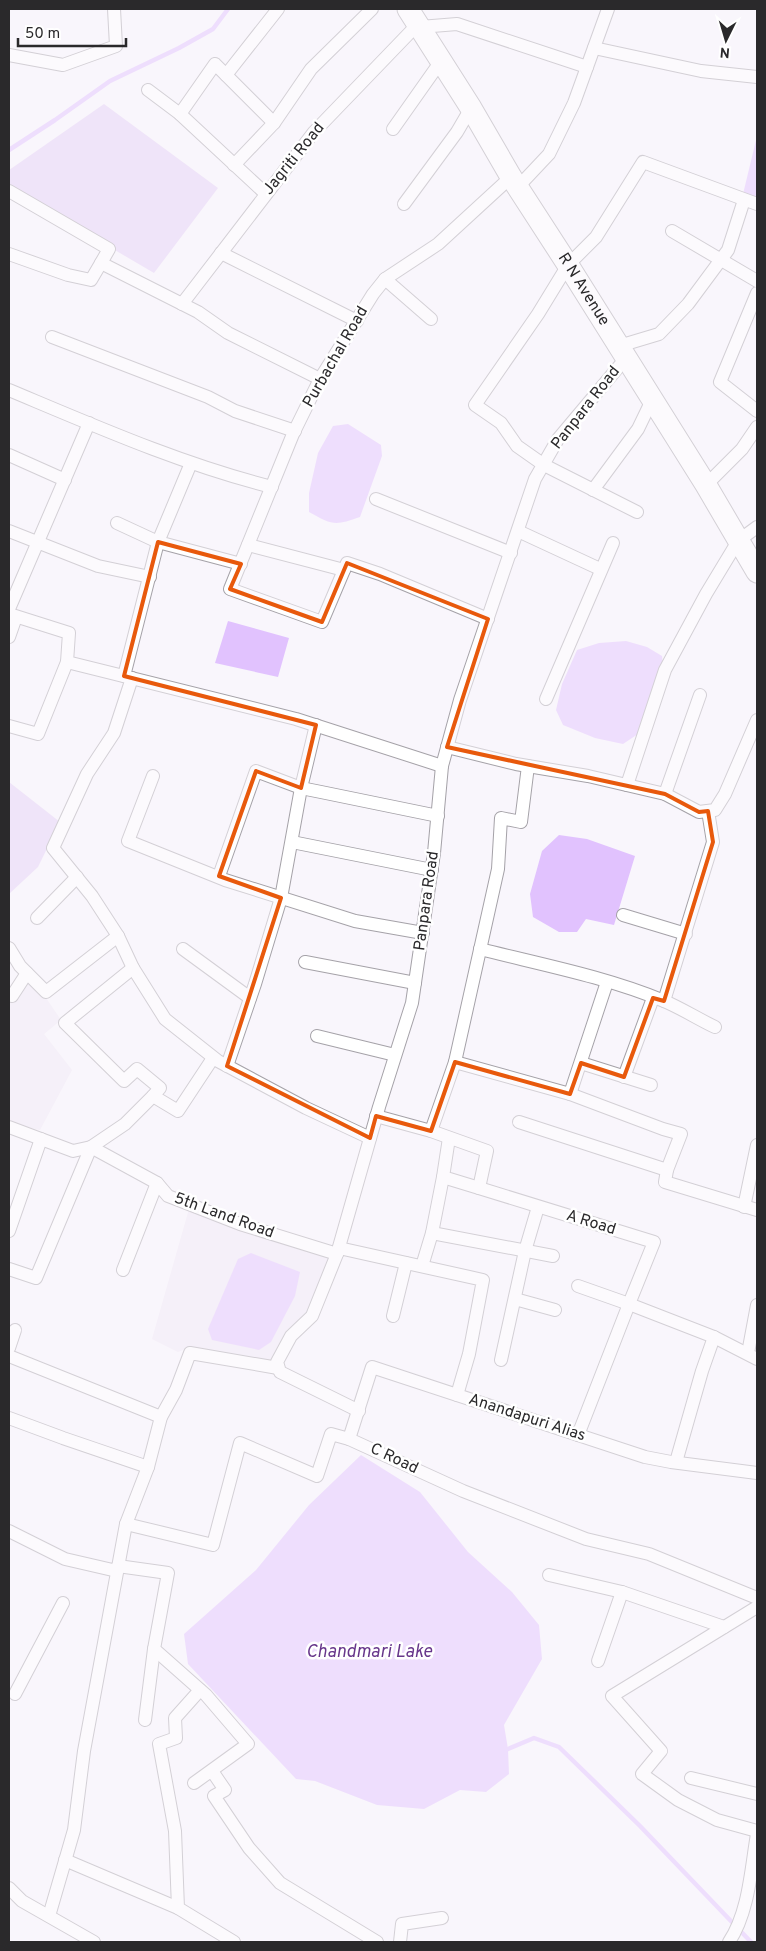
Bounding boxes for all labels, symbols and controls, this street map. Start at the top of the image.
scale bar [18,15,125,47]
north arrow [701,15,751,65]
text: 50 m [25,25,60,44]
text: N [719,43,731,60]
street label: Jagriti Road [259,119,329,199]
street label: R N Avenue [553,249,614,330]
street label: Purbachal Road [299,303,373,411]
street label: Panpara Road [547,362,625,454]
street label: Panpara Road [410,850,444,952]
street label: 5th Land Road [171,1189,277,1243]
street label: A Road [564,1206,618,1240]
street label: Anandapuri Alias [466,1390,588,1446]
street label: C Road [367,1439,421,1479]
water label: Chandmari Lake [306,1641,433,1664]

